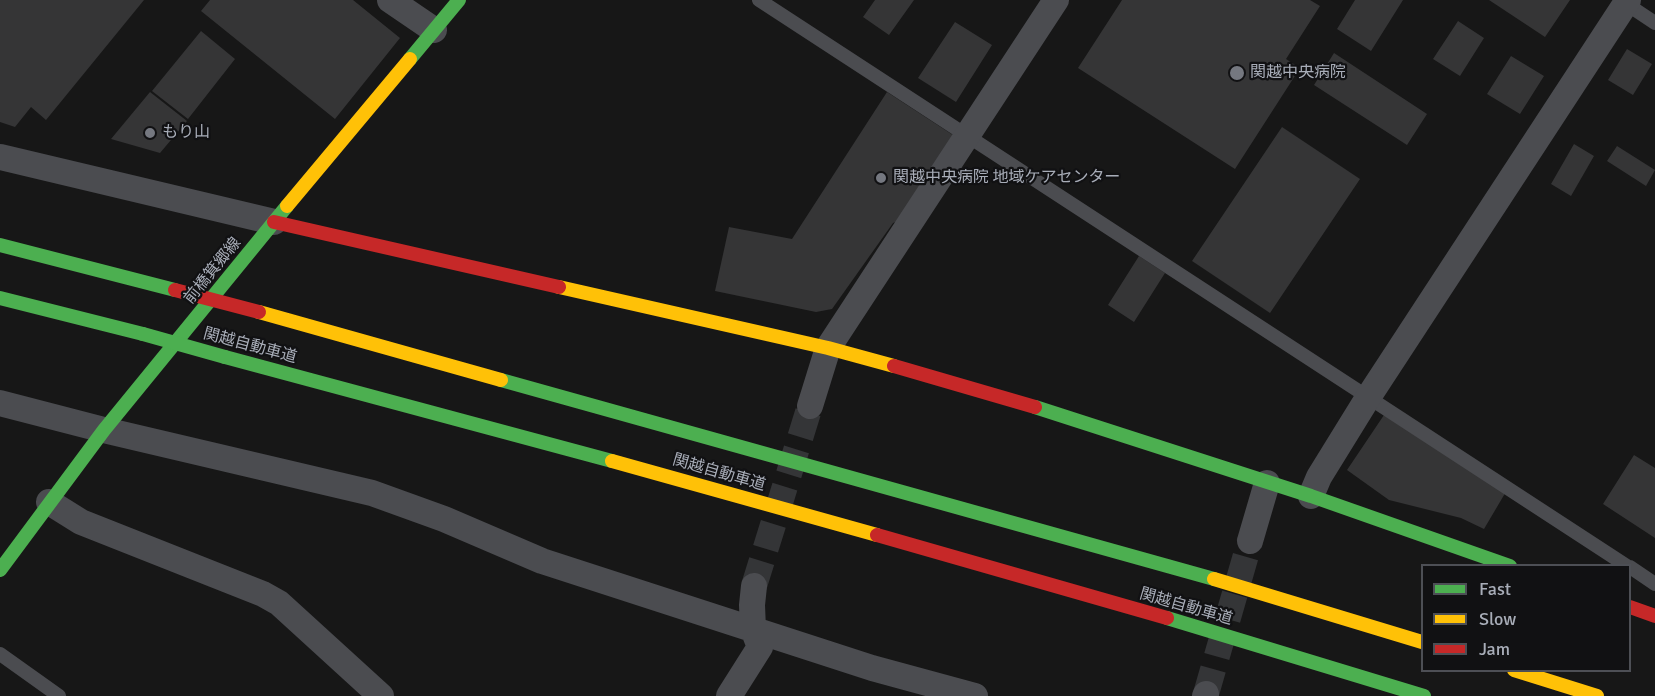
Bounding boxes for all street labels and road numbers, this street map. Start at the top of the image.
street label: 前橋箕郷線 [180,234,246,308]
street label: 関越自動車道 [201,324,299,368]
street label: 関越自動車道 [670,451,768,495]
street label: 関越自動車道 [1137,585,1235,629]

